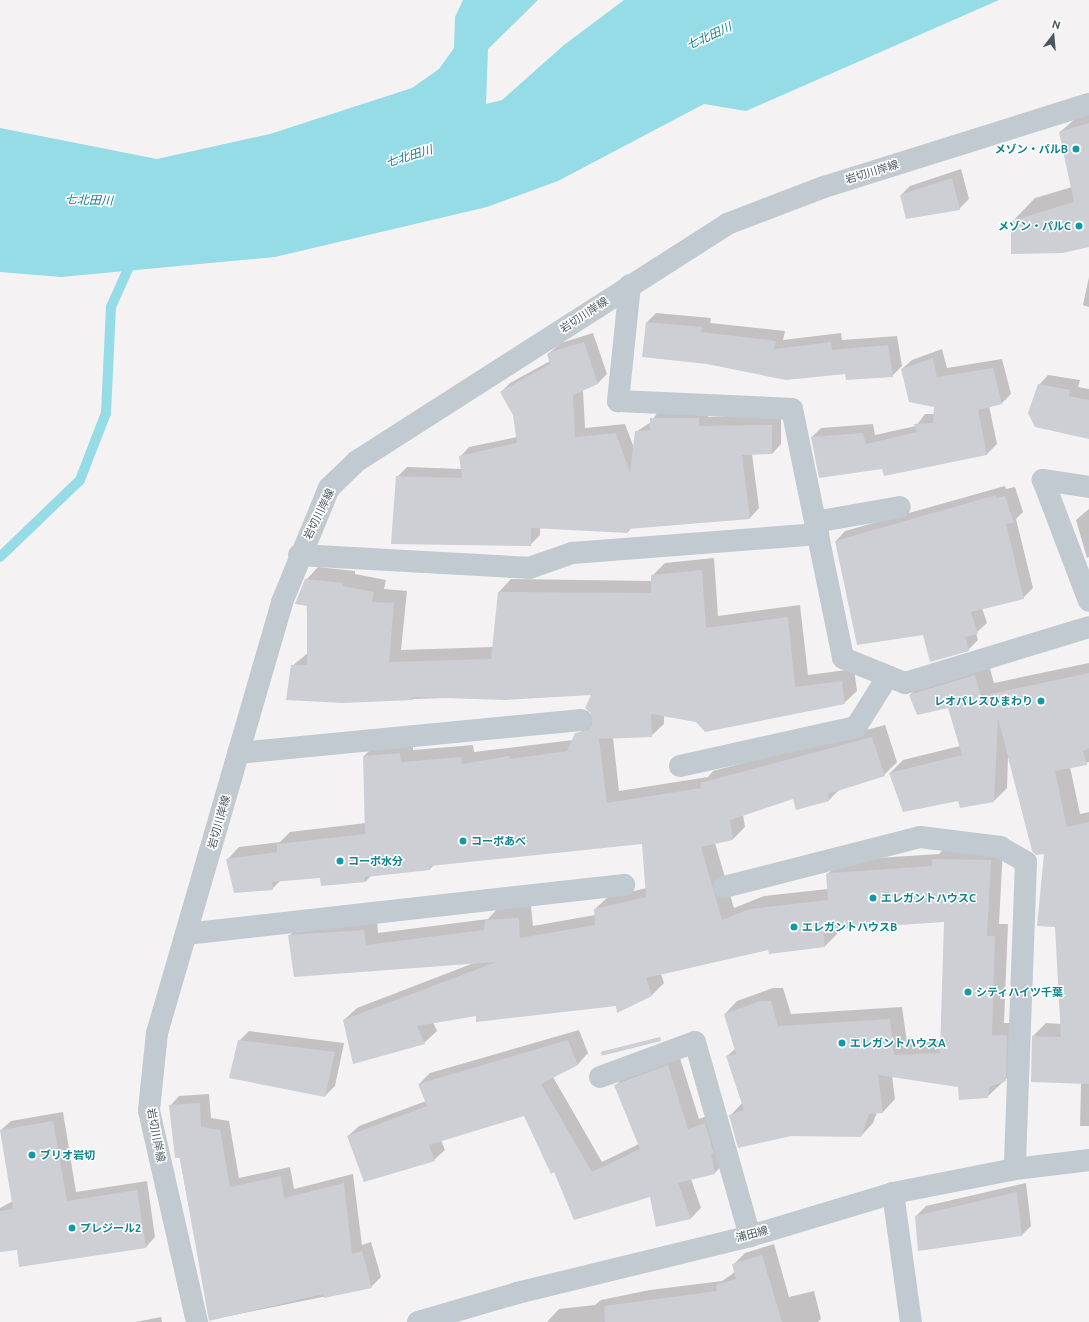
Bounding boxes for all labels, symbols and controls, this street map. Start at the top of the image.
north arrow [1033,16,1073,56]
text: N [1051,18,1062,31]
water label: 七北田川 [684,20,734,52]
water label: 七北田川 [384,142,434,170]
place label: メゾン・パルB [995,142,1068,156]
marker: メゾン・パルB [1071,144,1081,154]
street label: 岩切川岸線 [844,158,900,186]
water label: 七北田川 [65,192,113,208]
place label: メゾン・パルC [998,219,1071,233]
marker: メゾン・パルC [1074,221,1084,231]
street label: 岩切川岸線 [557,294,611,336]
street label: 岩切川岸線 [301,486,337,542]
place label: レオパレスひまわり [934,694,1033,708]
marker: レオパレスひまわり [1036,696,1046,706]
street label: 岩切川岸線 [205,794,233,850]
place label: コーポあべ [471,834,526,848]
marker: コーポあべ [458,836,468,846]
place label: コーポ水分 [348,854,403,868]
marker: コーポ水分 [335,856,345,866]
place label: エレガントハウスC [881,891,976,905]
marker: エレガントハウスC [868,893,878,903]
place label: エレガントハウスB [802,920,897,934]
marker: エレガントハウスB [789,922,799,932]
place label: シティハイツ千葉 [976,985,1064,999]
marker: シティハイツ千葉 [963,987,973,997]
place label: エレガントハウスA [850,1036,946,1050]
marker: エレガントハウスA [837,1038,847,1048]
street label: 岩切川岸線 [144,1107,168,1163]
place label: ブリオ岩切 [40,1148,95,1162]
marker: ブリオ岩切 [27,1150,37,1160]
place label: プレジール2 [80,1221,141,1235]
marker: プレジール2 [67,1223,77,1233]
street label: 浦田線 [734,1223,770,1245]

